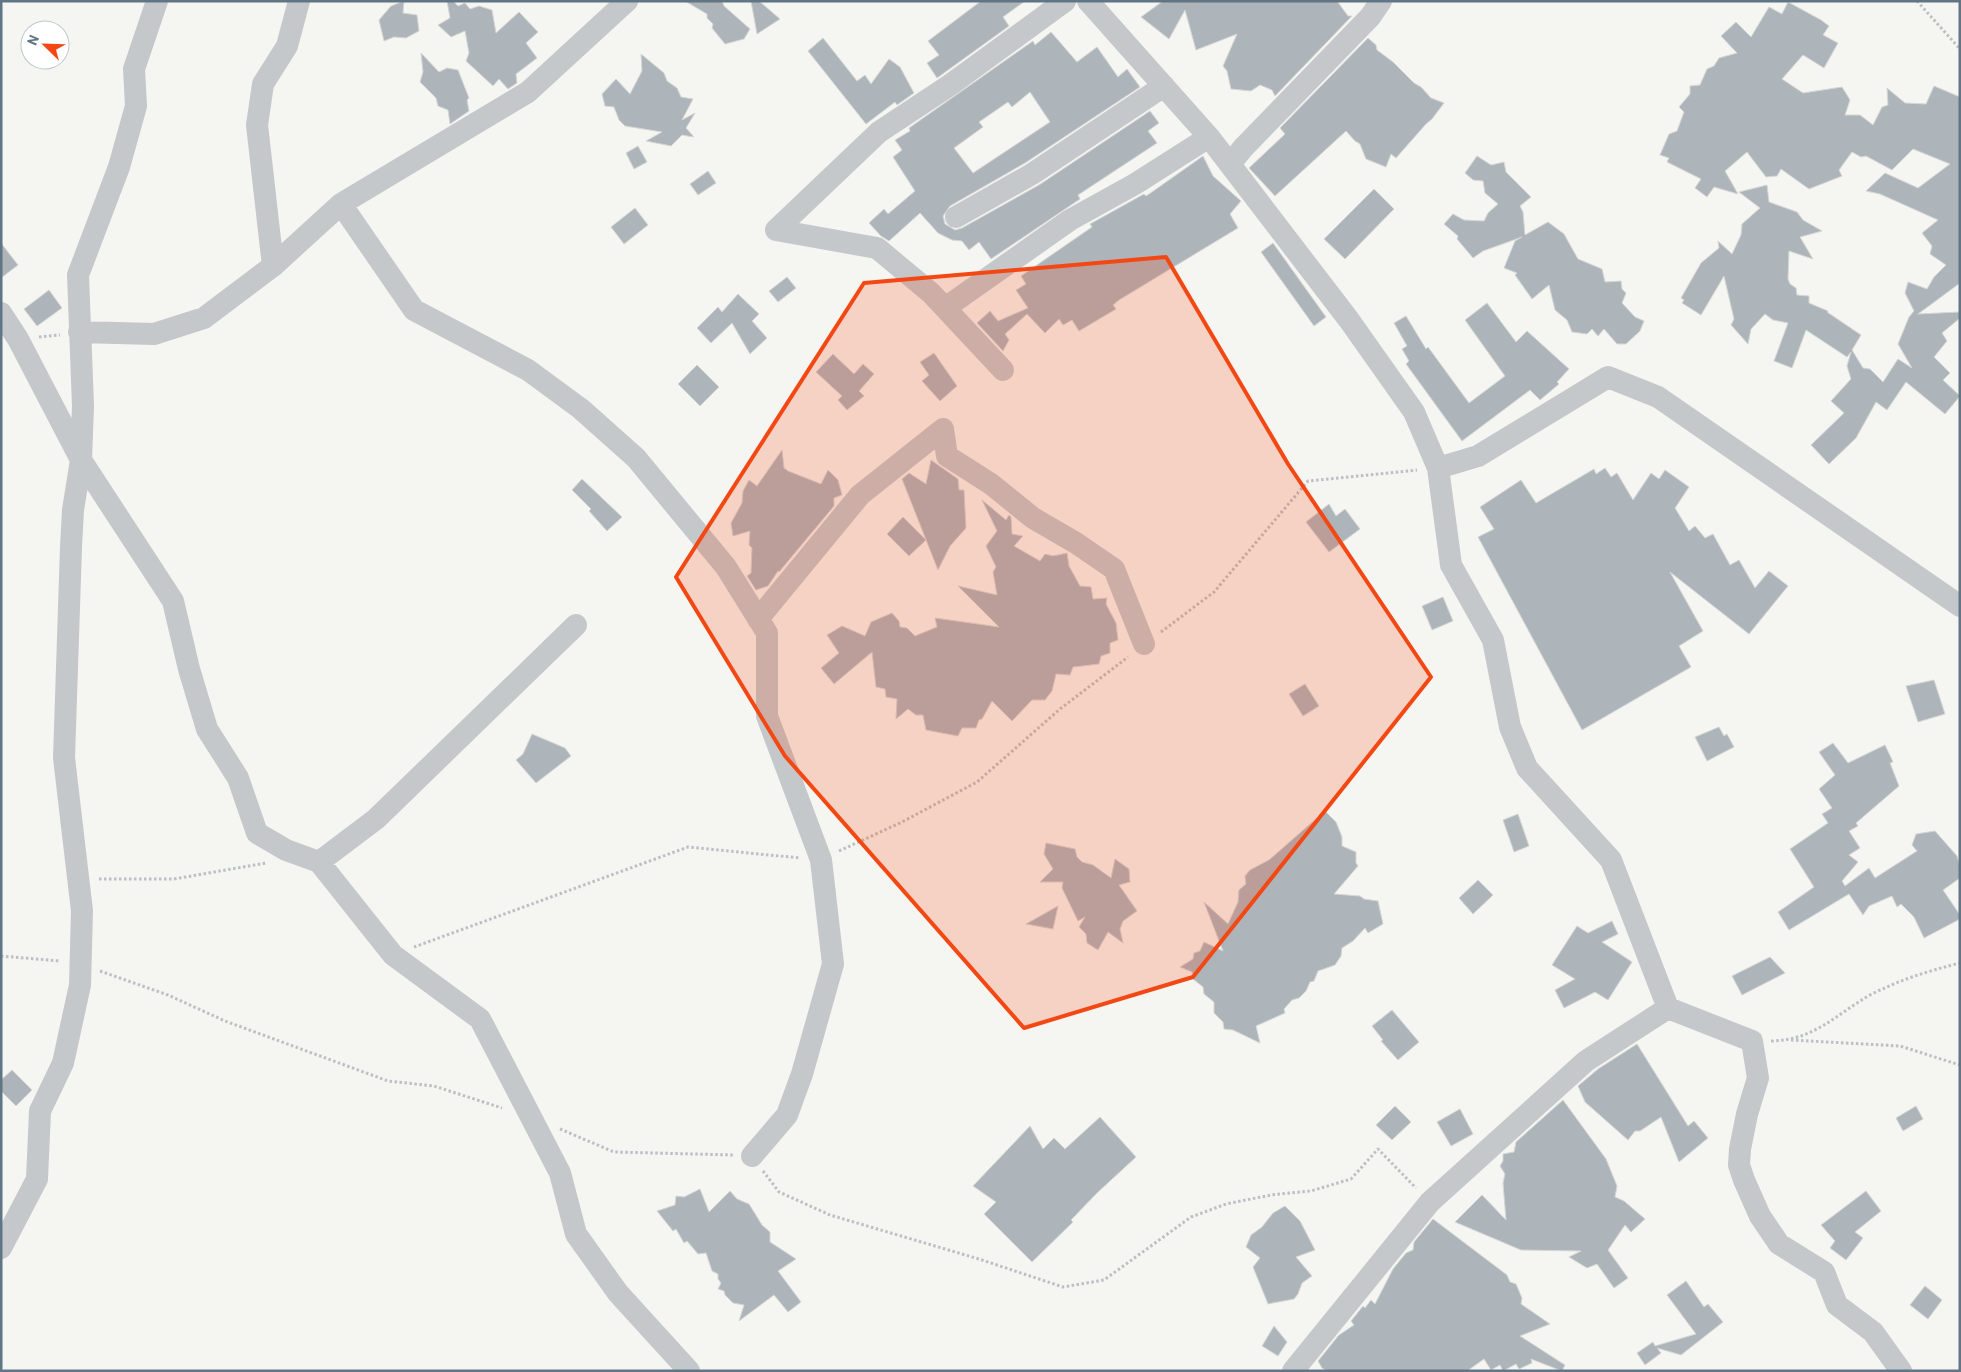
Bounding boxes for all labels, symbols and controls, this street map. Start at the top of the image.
north arrow [20,20,70,70]
text: N [23,32,42,47]

